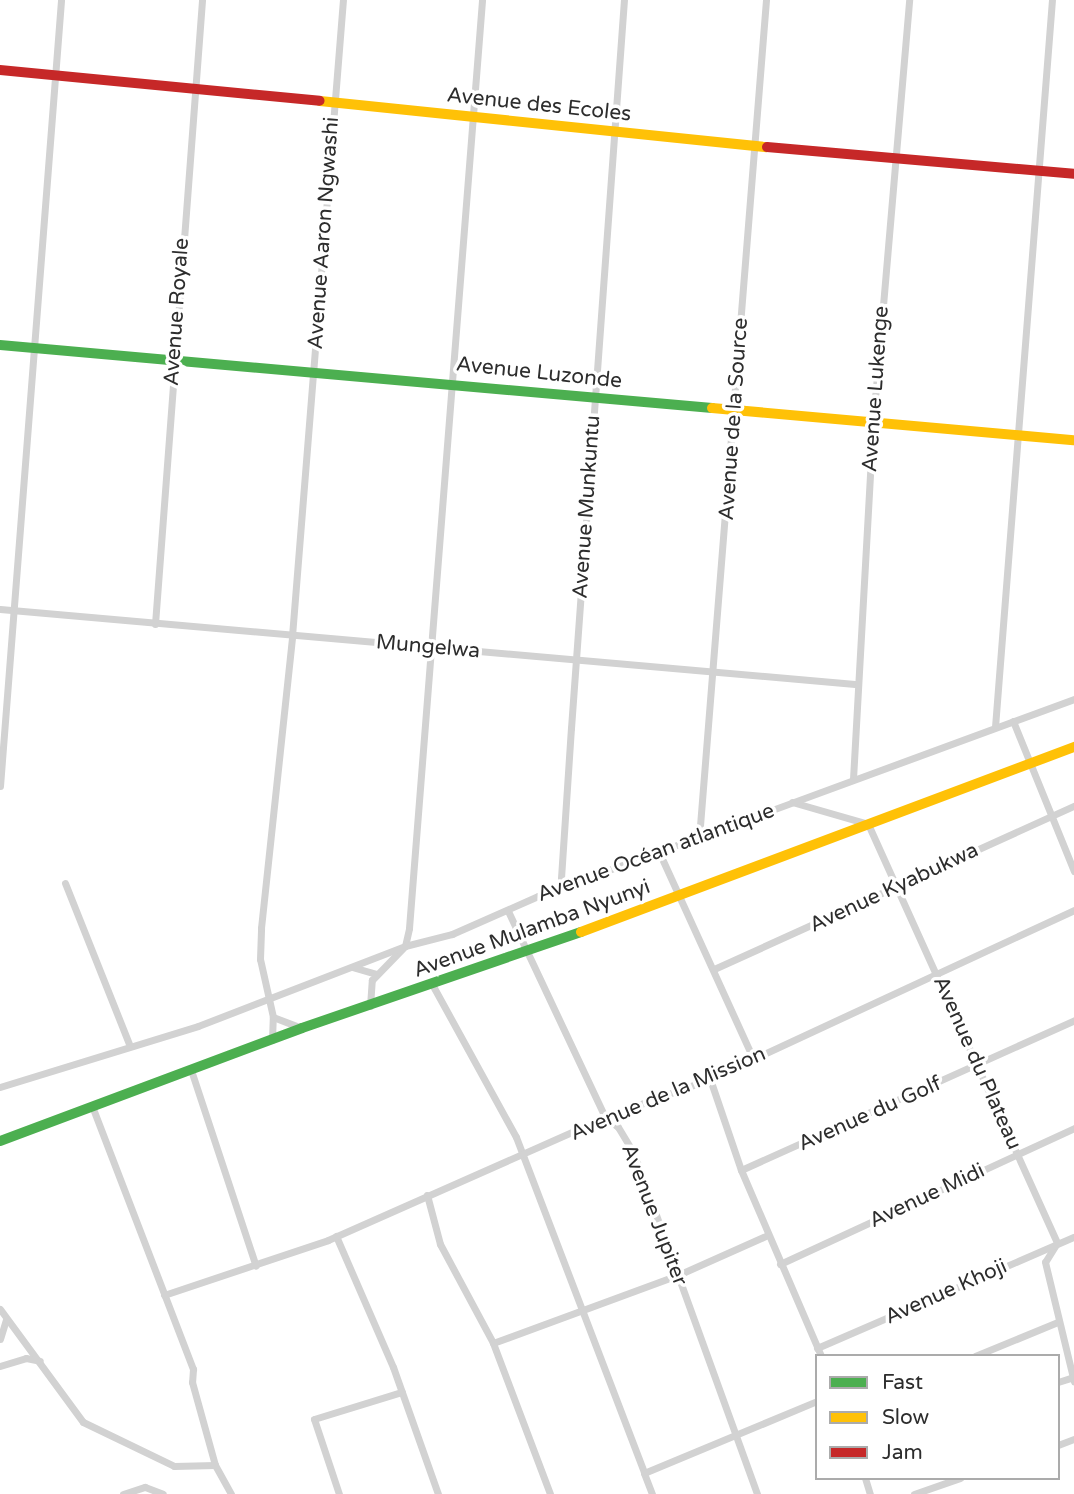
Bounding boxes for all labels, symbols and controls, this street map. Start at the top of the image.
street label: Avenue des Ecoles [445,83,633,127]
street label: Avenue Aaron Ngwashi [303,116,345,350]
street label: Avenue Royale [159,237,195,387]
street label: Avenue Lukenge [858,305,894,473]
street label: Avenue de la Source [714,317,754,521]
street label: Avenue Luzonde [455,352,623,394]
street label: Avenue Munkuntu [568,414,606,600]
street label: Mungelwa [375,630,481,664]
street label: Avenue Océan atlantique [534,798,778,908]
street label: Avenue Kyabukwa [806,838,982,938]
street label: Avenue Mulamba Nyunyi [410,874,654,984]
street label: Avenue du Plateau [927,972,1027,1154]
street label: Avenue de la Mission [566,1041,770,1147]
street label: Avenue du Golf [795,1071,945,1157]
street label: Avenue Jupiter [615,1141,693,1289]
street label: Avenue Midi [865,1158,989,1234]
street label: Avenue Khoji [881,1254,1011,1330]
legend [815,1354,1060,1480]
text: Fast [882,1370,923,1395]
text: Slow [882,1405,929,1430]
text: Jam [882,1440,923,1465]

